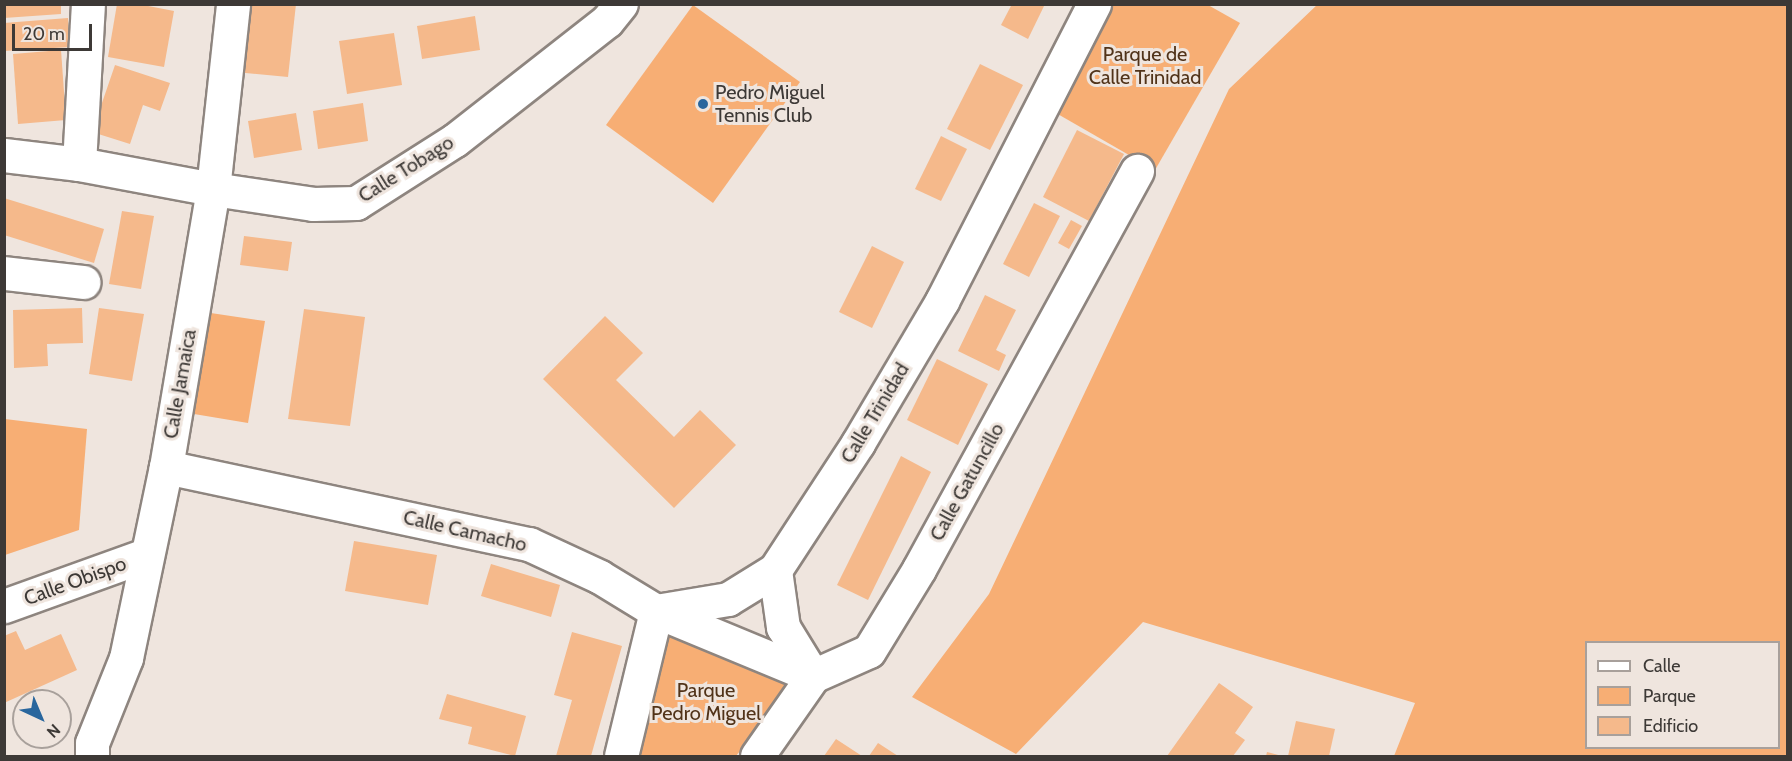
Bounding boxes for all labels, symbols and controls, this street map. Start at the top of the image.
scale bar [15,12,94,50]
text: 20 m [23,23,65,45]
park label: Parque de Calle Trinidad [1089,42,1201,89]
place label: Pedro Miguel Tennis Club [715,80,825,127]
marker: Pedro Miguel Tennis Club [696,97,710,111]
street label: Calle Tobago [354,130,458,208]
street label: Calle Jamaica [159,327,201,441]
street label: Calle Trinidad [836,359,914,467]
street label: Calle Gatuncillo [925,419,1009,545]
street label: Calle Camacho [401,505,529,557]
street label: Calle Obispo [21,551,129,611]
legend [1585,641,1780,749]
text: Calle [1643,655,1680,677]
park label: Parque Pedro Miguel [651,679,761,726]
text: Parque [1643,685,1696,707]
north arrow [12,689,72,749]
text: Edificio [1643,715,1698,737]
text: N [43,720,64,742]

